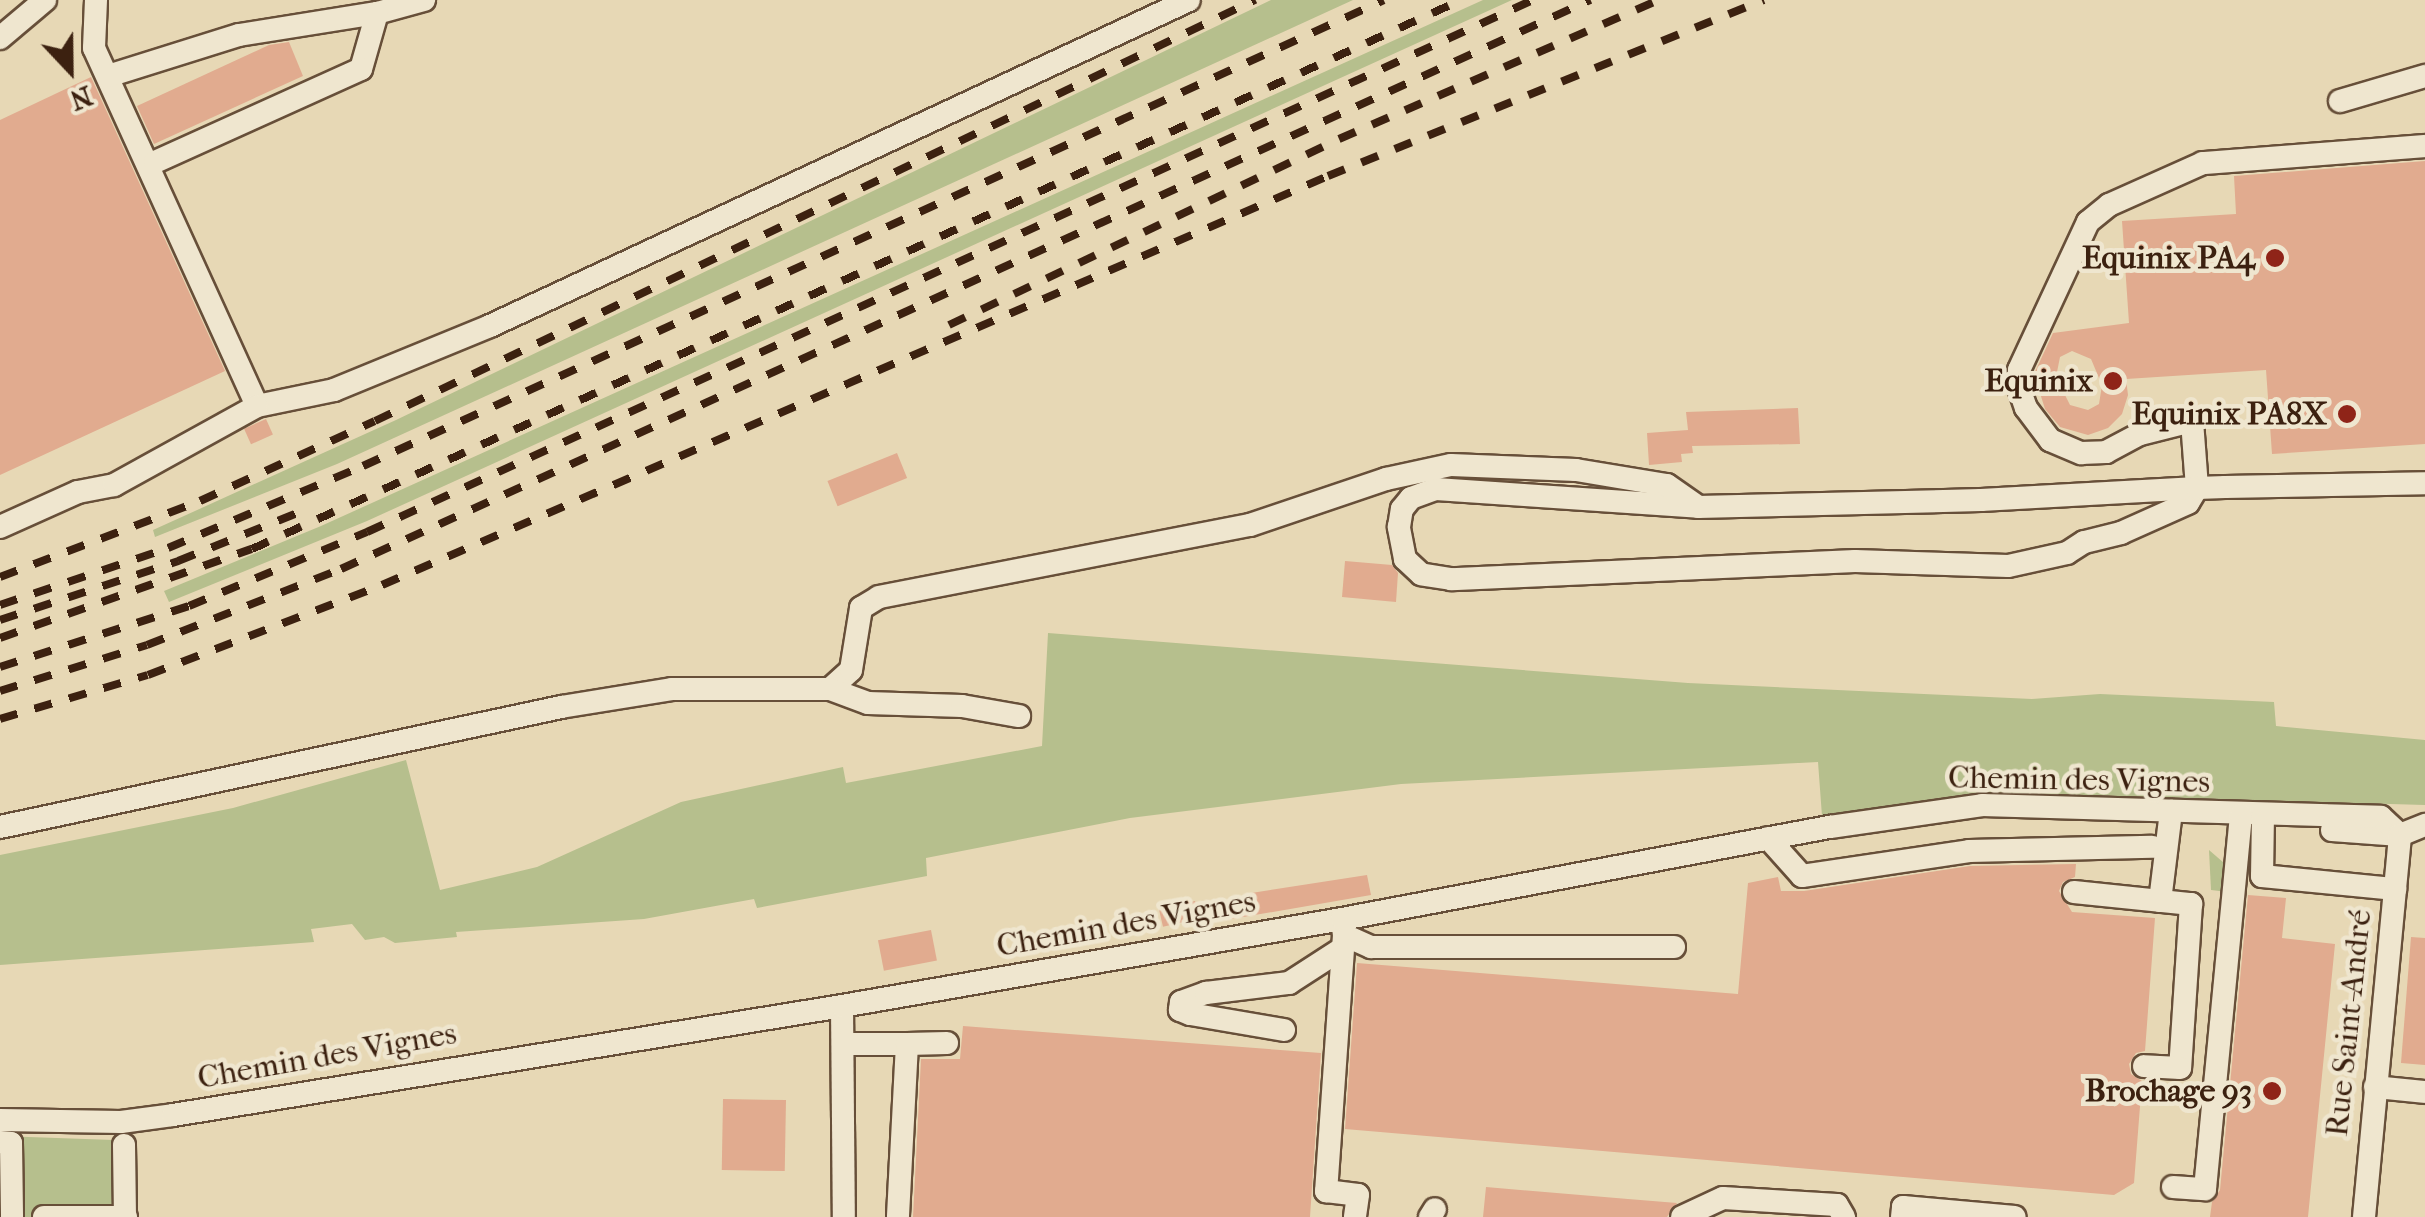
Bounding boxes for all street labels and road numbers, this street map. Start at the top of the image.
street label: Chemin des Vignes [1948,759,2210,801]
street label: Chemin des Vignes [994,882,1258,966]
street label: Rue Saint-André [2318,908,2380,1138]
street label: Chemin des Vignes [195,1014,459,1098]

